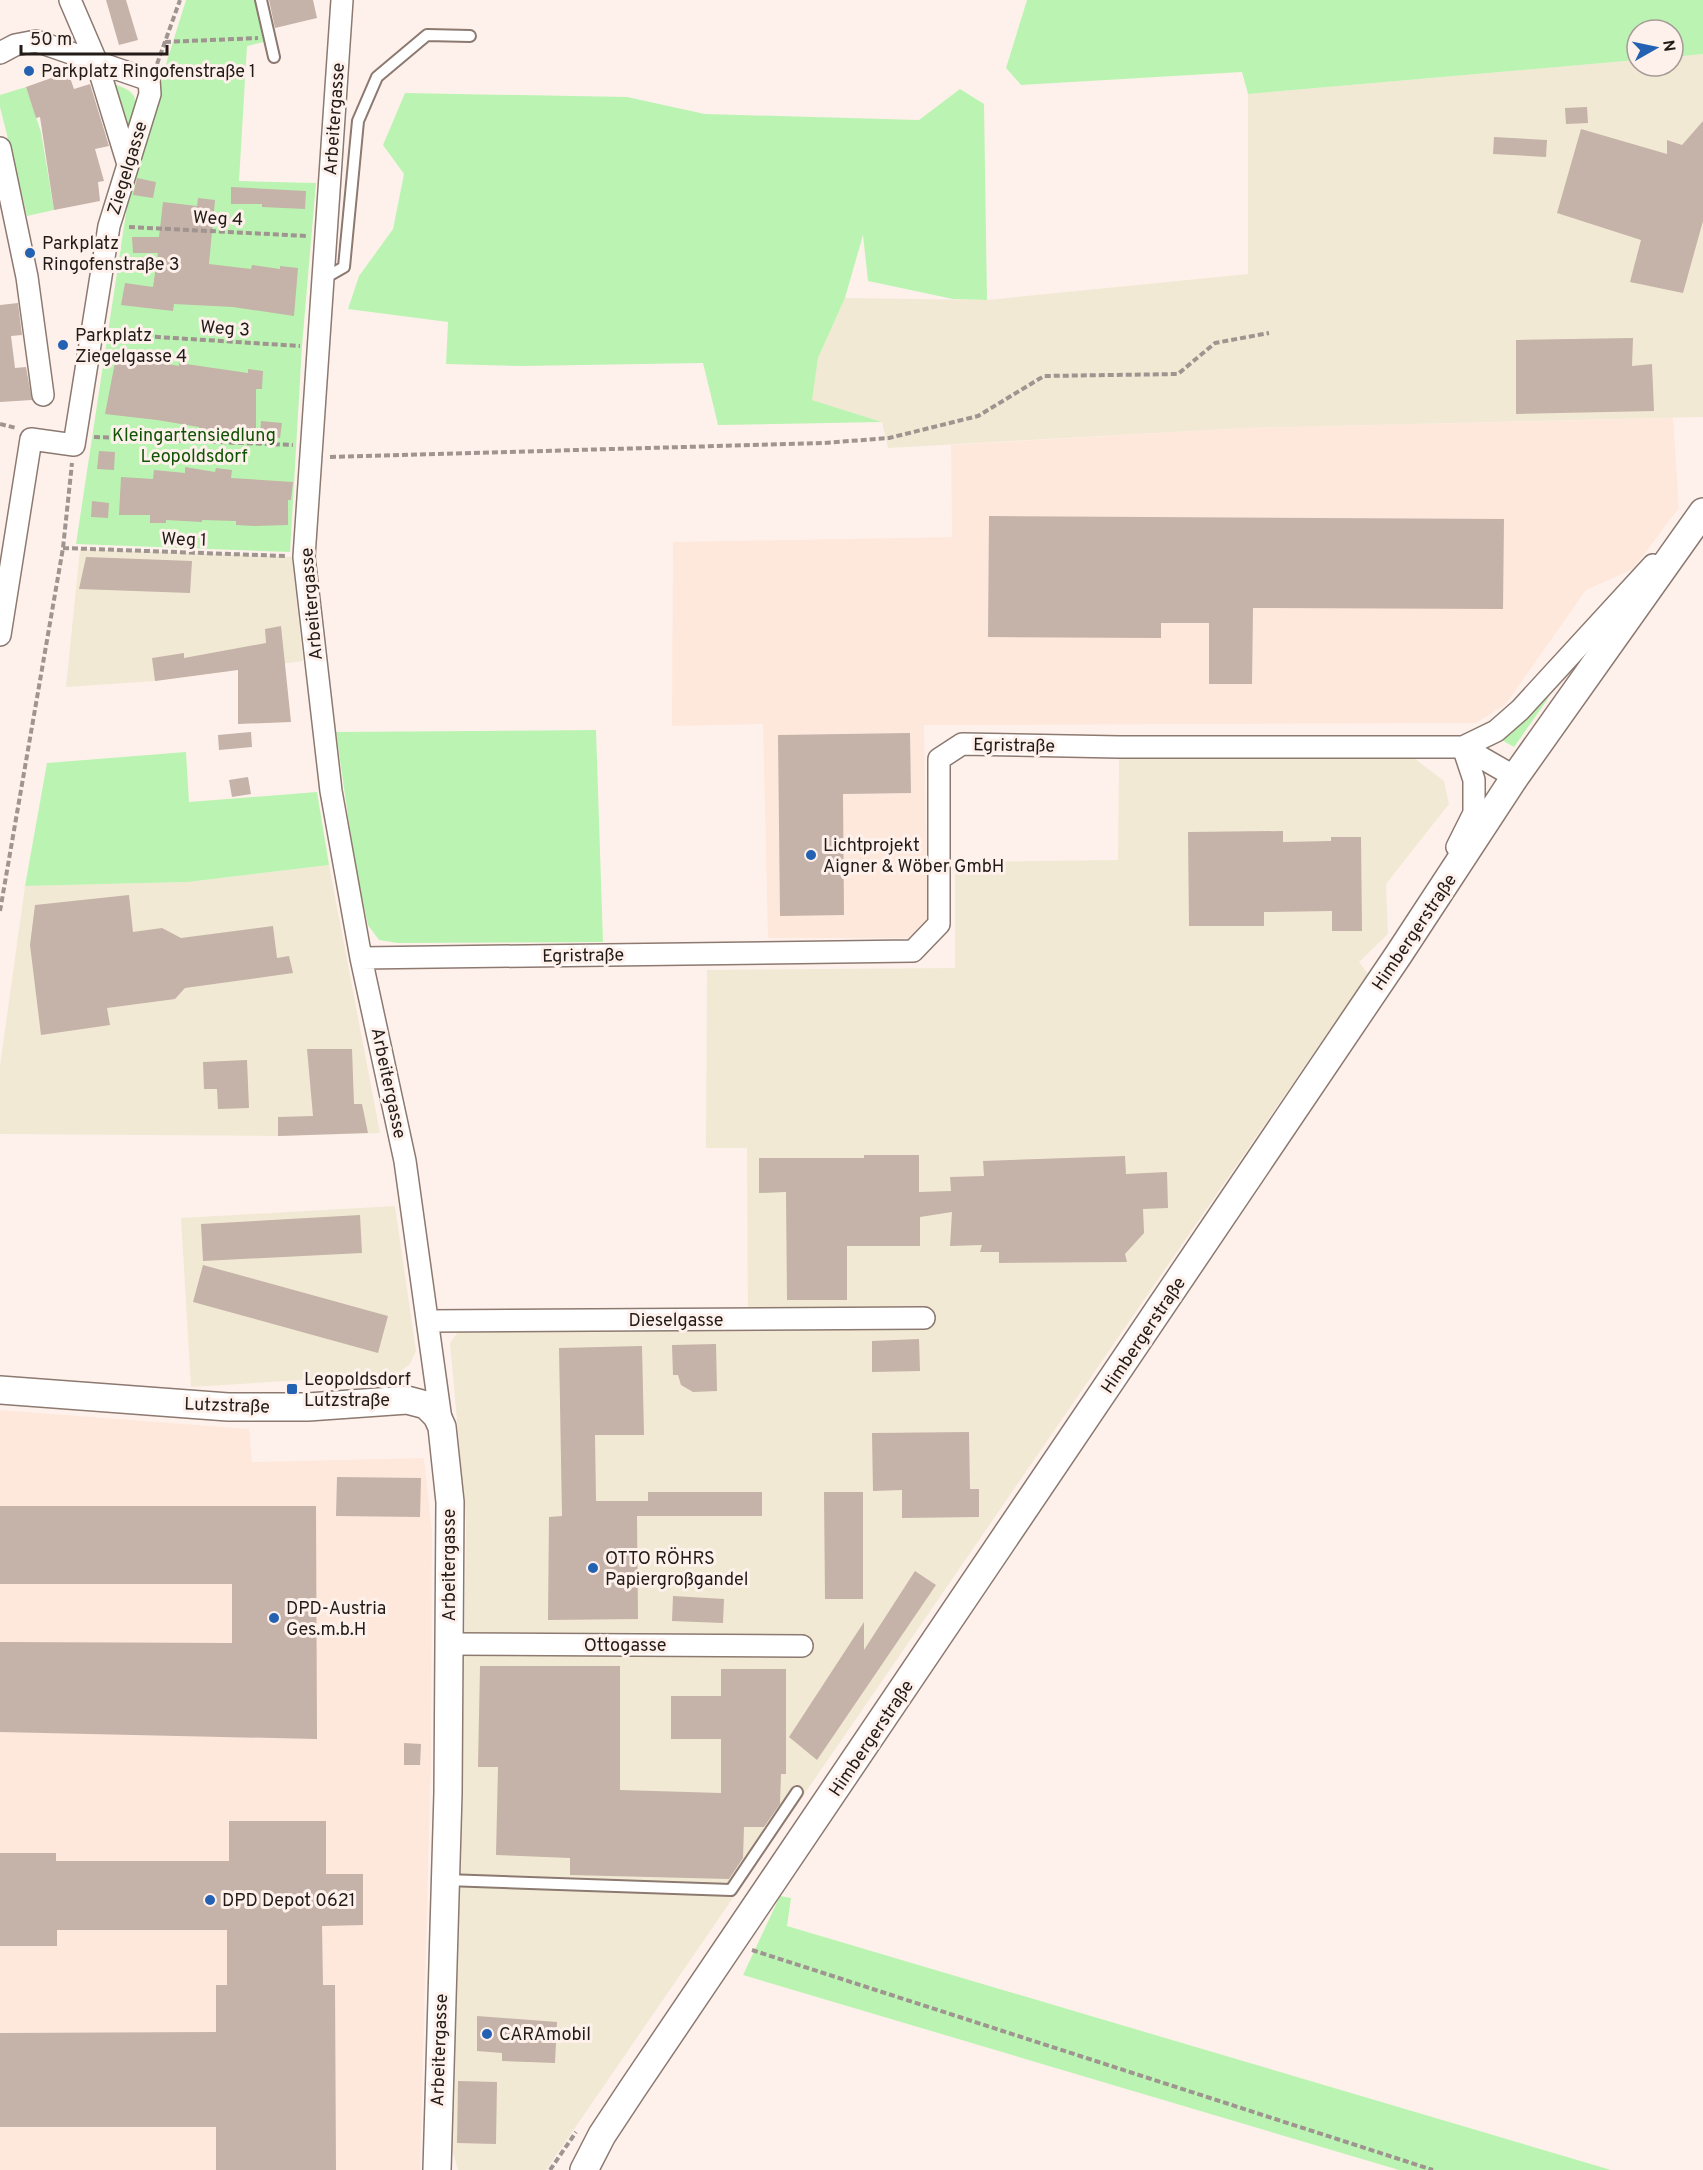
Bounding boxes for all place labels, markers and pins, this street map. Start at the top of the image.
place label: Parkplatz Ringofenstraße 1 [41,61,256,84]
marker: Parkplatz Ringofenstraße 1 [22,64,36,78]
place label: Parkplatz Ringofenstraße 3 [42,233,180,277]
marker: Parkplatz Ringofenstraße 3 [23,246,37,260]
place label: Parkplatz Ziegelgasse 4 [75,325,187,369]
marker: Parkplatz Ziegelgasse 4 [56,338,70,352]
place label: Lichtprojekt Aigner & Wöber GmbH [823,835,1004,879]
marker: Lichtprojekt Aigner & Wöber GmbH [804,848,818,862]
place label: Leopoldsdorf Lutzstraße [304,1369,411,1413]
marker: Leopoldsdorf Lutzstraße [285,1382,299,1396]
place label: OTTO RÖHRS Papiergroßgandel [605,1546,749,1592]
marker: OTTO RÖHRS Papiergroßgandel [586,1561,600,1575]
place label: DPD-Austria Ges.m.b.H [286,1598,386,1642]
marker: DPD-Austria Ges.m.b.H [267,1611,281,1625]
place label: DPD Depot 0621 [222,1890,355,1913]
marker: DPD Depot 0621 [203,1893,217,1907]
place label: CARAmobil [499,2024,591,2047]
marker: CARAmobil [480,2027,494,2041]

